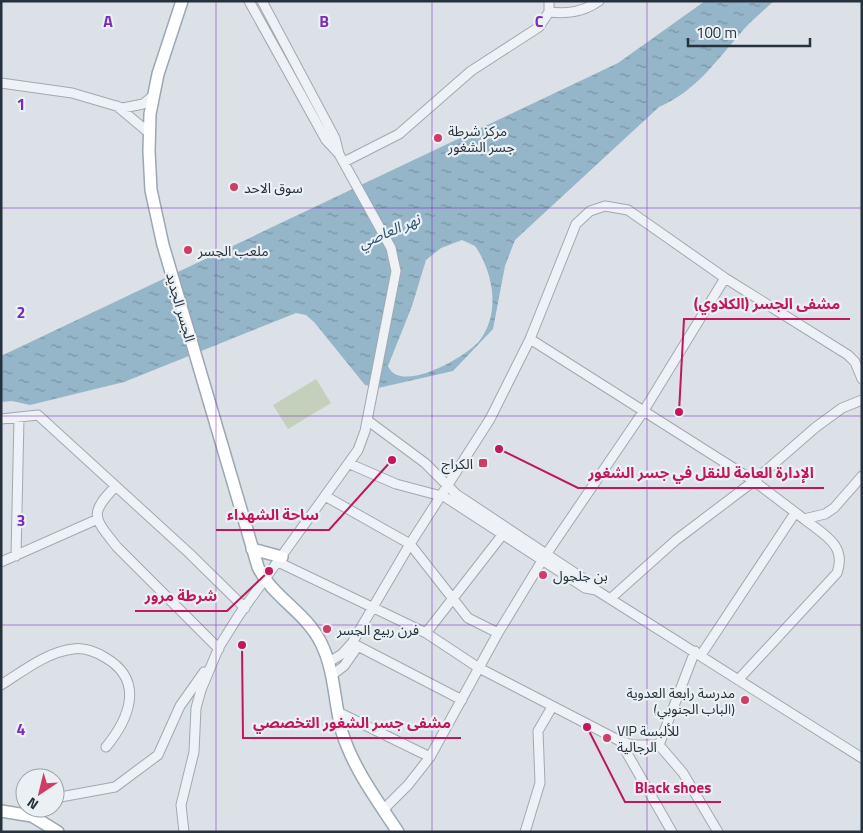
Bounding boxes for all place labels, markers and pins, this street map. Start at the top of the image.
place label: مركز شرطة جسر الشغور [447,120,515,157]
marker: مركز شرطة جسر الشغور [432,132,444,144]
place label: سوق الاحد [244,177,303,198]
marker: سوق الاحد [228,181,240,193]
place label: ملعب الجسر [197,240,269,261]
marker: ملعب الجسر [182,244,194,256]
callout: مشفى الجسر (الكلاوي) [684,289,850,319]
place label: الكراج [441,453,473,475]
marker: الكراج [477,457,489,469]
callout: الإدارة العامة للنقل في جسر الشغور [578,458,824,488]
callout: ساحة الشهداء [216,500,329,530]
place label: بن جلجول [553,565,608,586]
marker: بن جلجول [537,569,549,581]
callout: شرطة مرور [135,581,227,611]
place label: فرن ربيع الجسر [336,619,419,641]
marker: فرن ربيع الجسر [321,623,333,635]
place label: مدرسة رابعة العدوية (الباب الجنوبي) [627,682,735,720]
marker: مدرسة رابعة العدوية (الباب الجنوبي) [739,694,751,706]
callout: مشفى جسر الشغور التخصصي [243,708,461,738]
place label: VIP للألبسة الرجالية [617,720,679,757]
marker: VIP للألبسة الرجالية [601,732,613,744]
callout: Black shoes [625,772,721,802]

